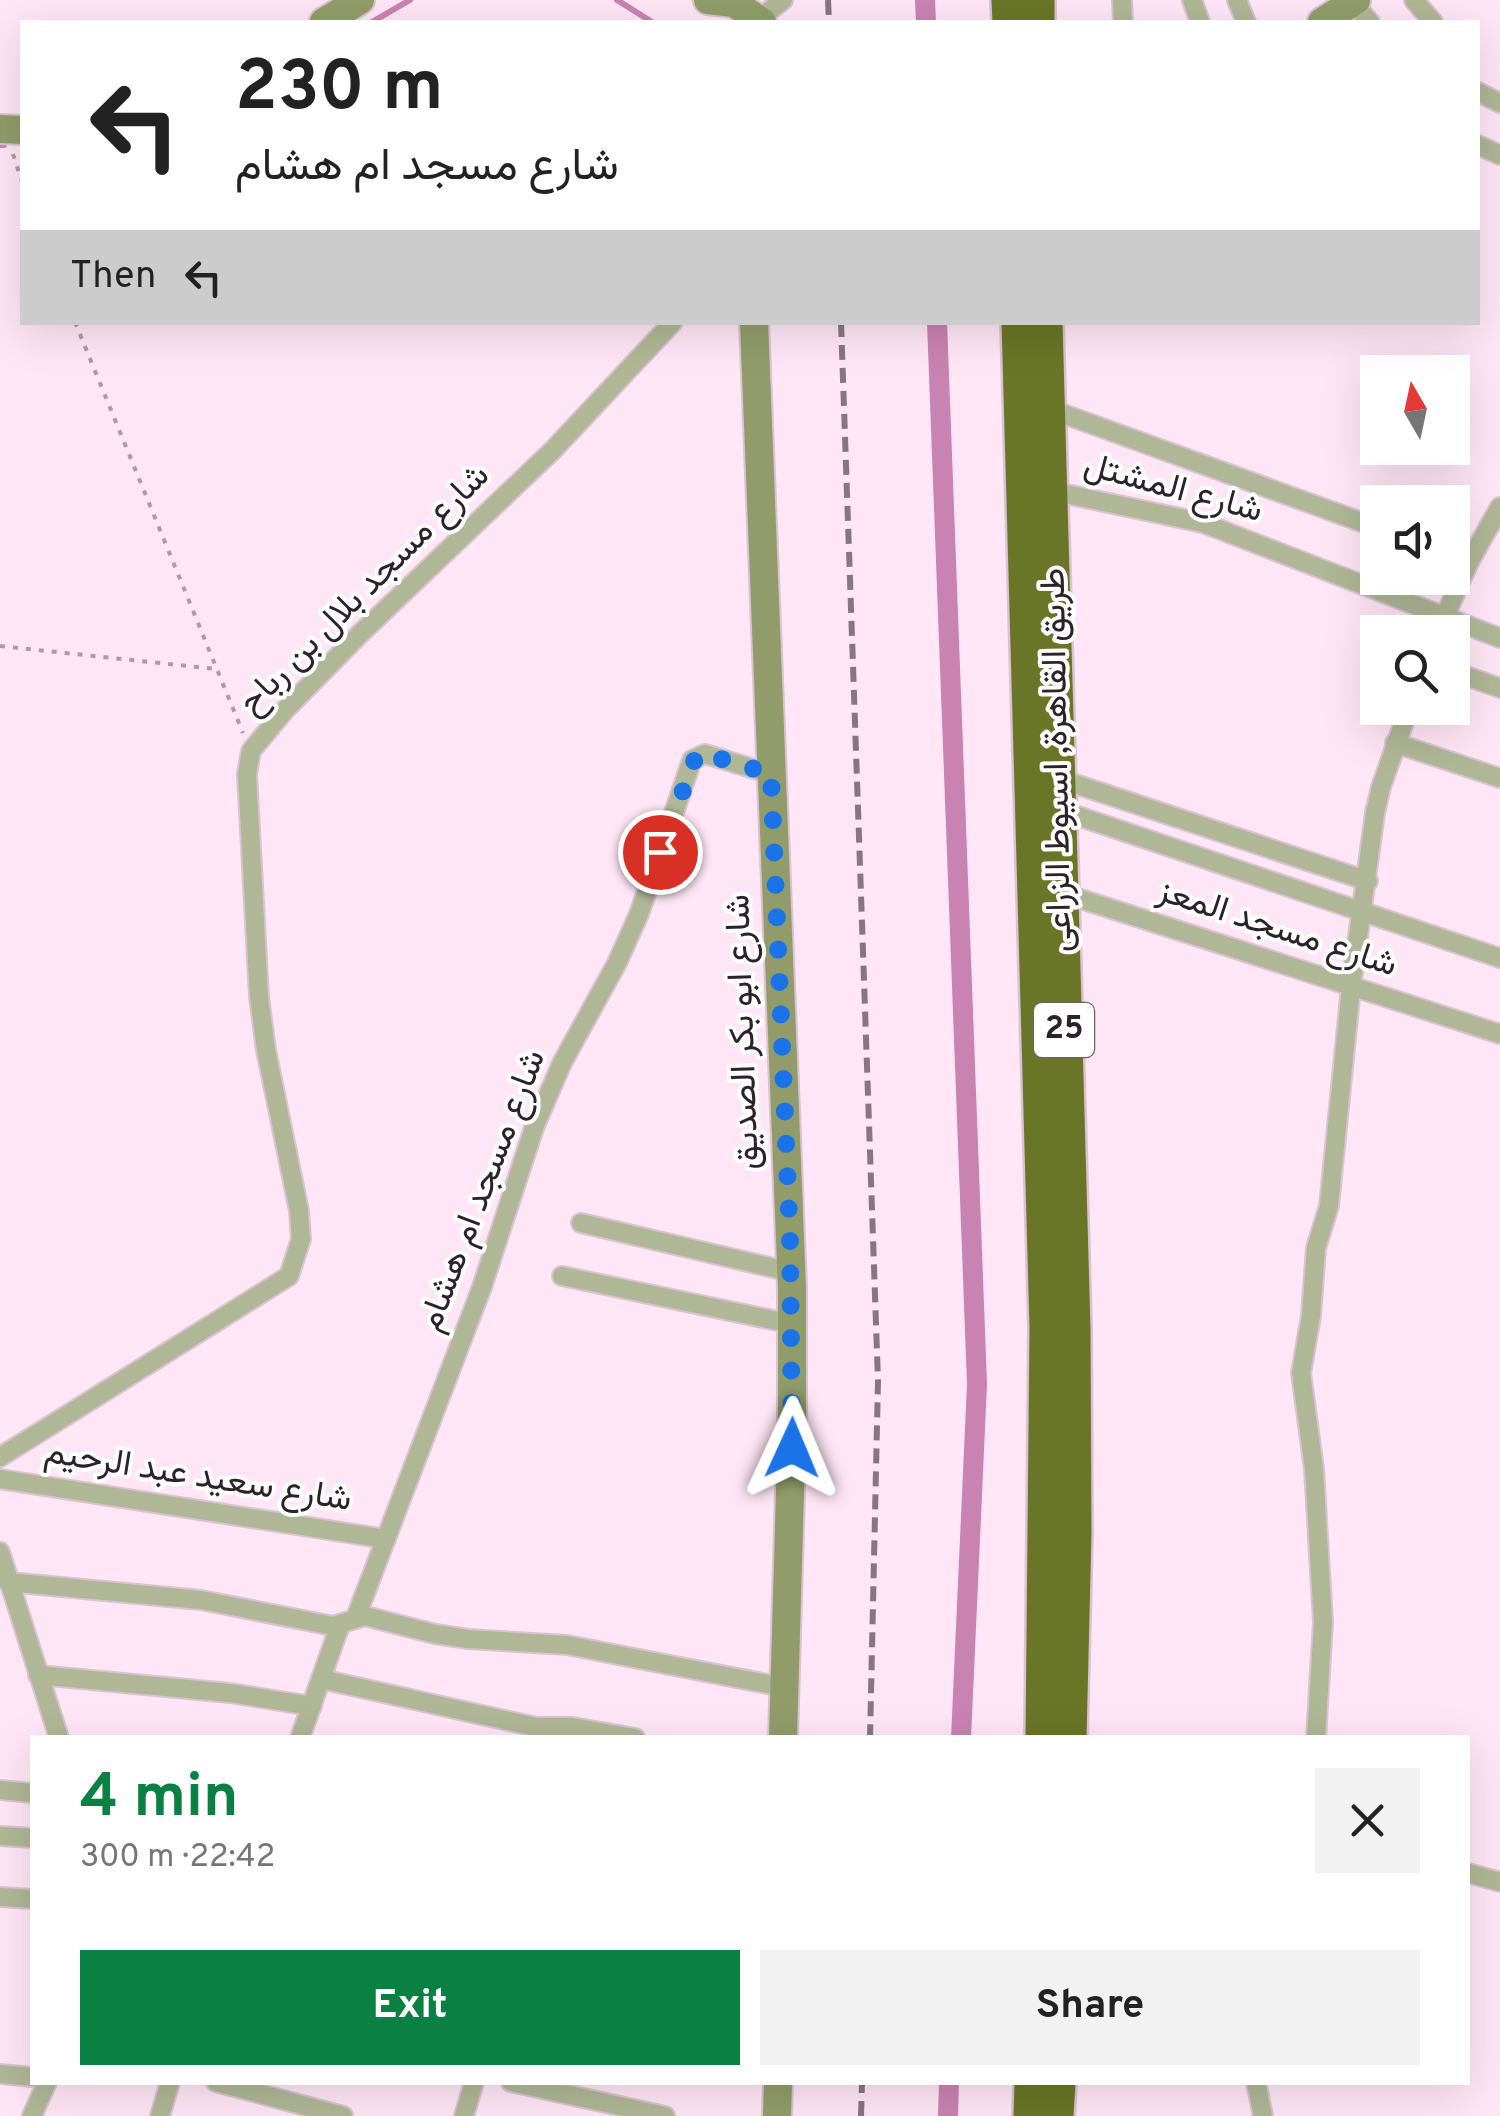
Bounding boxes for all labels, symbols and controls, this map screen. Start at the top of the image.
text: 230 m [235,46,444,135]
icon: left [70,60,200,190]
text: شارع مسجد ام هشام [235,139,619,196]
icon: left [176,250,231,305]
text: Then [70,253,156,302]
north arrow [1360,355,1470,465]
map controls [1360,355,1470,725]
street label: شارع المشتل [1079,444,1267,534]
street label: شارع مسجد بلال بن رباح [230,455,500,725]
button: sound [1360,485,1470,595]
street label: طريق القاهرة, اسيوط الزراعى [1033,567,1083,953]
button: search [1360,615,1470,725]
pin [618,810,703,895]
icon: arrive [633,825,688,880]
street label: شارع مسجد المعز [1151,869,1402,988]
street label: شارع ابو بكر الصديق [717,894,771,1170]
road number: 25 [1034,1003,1094,1057]
street label: شارع مسجد ام هشام [409,1044,557,1338]
position arrow [740,1396,844,1500]
street label: شارع سعيد عبد الرحيم [41,1431,355,1523]
text: 4 min [80,1762,239,1838]
button: close [1315,1768,1420,1873]
text: 300 m · 22:42 [80,1838,275,1878]
button: Exit [80,1950,740,2065]
button: Share [760,1950,1420,2065]

